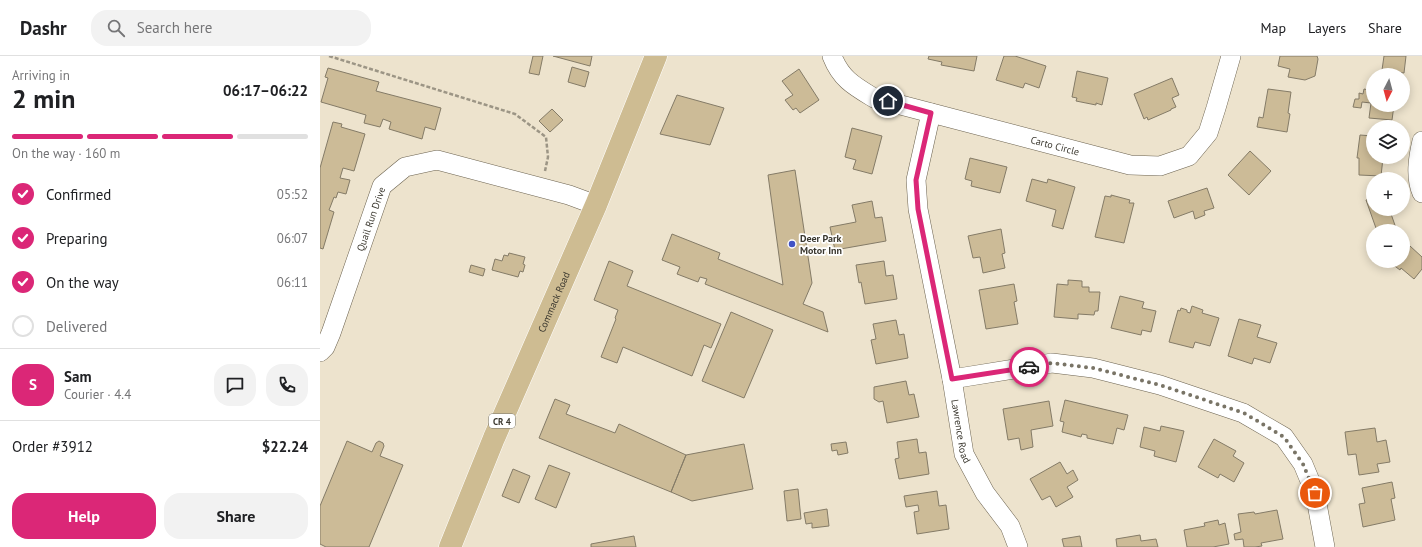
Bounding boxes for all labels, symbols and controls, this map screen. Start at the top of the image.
search box [91,10,371,46]
text: Dashr [20,16,67,40]
icon: search [105,17,127,39]
text: Search here [137,18,212,37]
text: Map [1260,19,1286,37]
text: Layers [1308,19,1346,37]
text: Share [1368,19,1402,37]
text: Arriving in [12,67,70,84]
north arrow [1366,68,1410,112]
map controls [1366,68,1410,268]
text: 06:17–06:22 [223,81,308,100]
text: 2 min [12,82,75,115]
pin [871,84,905,118]
icon: home [877,90,899,112]
button: layers [1366,120,1410,164]
street label: Carto Circle [1029,133,1081,158]
text: On the way · 160 m [12,145,120,162]
button: + [1366,172,1410,216]
icon: check [12,183,34,205]
text: Confirmed [46,185,111,204]
street label: Quail Run Drive [353,185,388,253]
text: 05:52 [277,186,308,203]
button: − [1366,224,1410,268]
icon: check [12,227,34,249]
text: Preparing [46,229,108,248]
text: 06:07 [277,230,308,247]
place label: Deer Park Motor Inn [800,232,842,257]
marker: Deer Park Motor Inn [787,239,797,249]
street label: Commack Road [535,270,572,334]
icon: check [12,271,34,293]
text: On the way [46,273,119,292]
text: 06:11 [277,274,308,291]
text: Delivered [46,317,107,336]
courier [1009,347,1049,387]
icon: car [1018,356,1040,378]
button: chat [214,364,256,406]
button: phone [266,364,308,406]
text: Sam [64,367,91,386]
text: S [29,375,37,394]
text: Courier · 4.4 [64,386,131,403]
street label: Lawrence Road [949,398,974,465]
road number: CR 4 [489,414,515,428]
text: Order #3912 [12,437,93,456]
text: $22.24 [262,437,308,456]
pin [1298,476,1332,510]
icon: bag [1304,482,1326,504]
button: Help [12,493,156,539]
button: Share [164,493,308,539]

